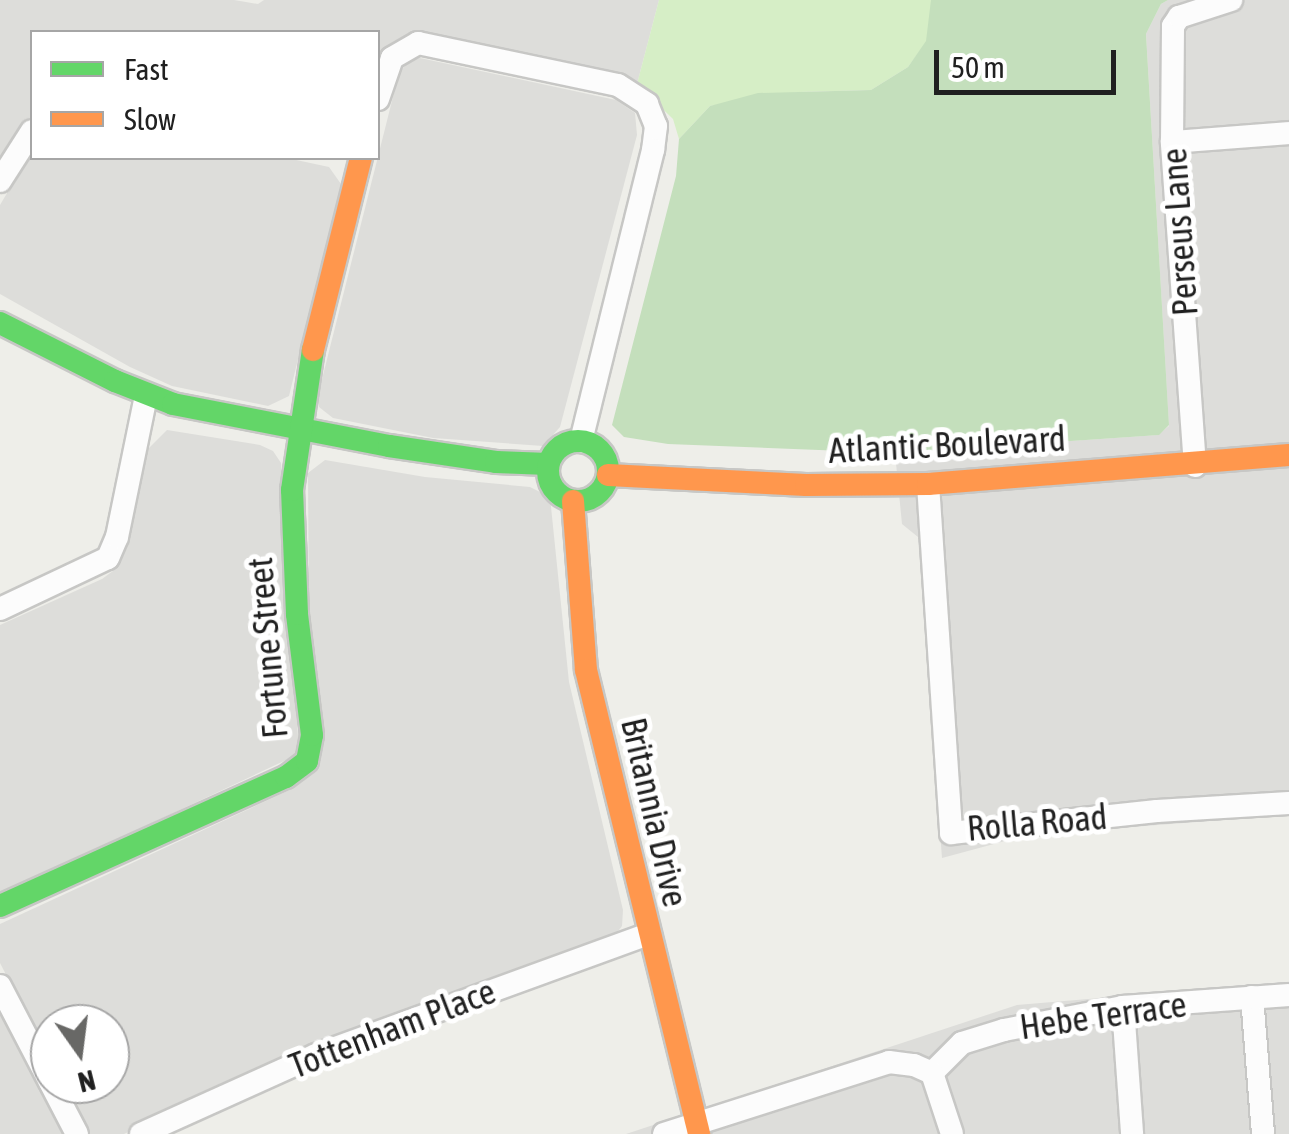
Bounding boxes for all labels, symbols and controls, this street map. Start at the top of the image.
legend [30,30,380,160]
scale bar [939,30,1122,92]
text: 50 m [951,50,1005,84]
text: Fast [124,52,169,86]
text: Slow [124,102,176,136]
street label: Perseus Lane [1152,147,1206,317]
street label: Atlantic Boulevard [827,417,1067,471]
street label: Fortune Street [238,556,296,740]
street label: Britannia Drive [613,714,697,910]
street label: Rolla Road [965,795,1109,849]
street label: Tottenham Place [283,969,501,1087]
street label: Hebe Terrace [1017,983,1189,1047]
north arrow [30,1004,130,1104]
text: N [75,1064,99,1099]

